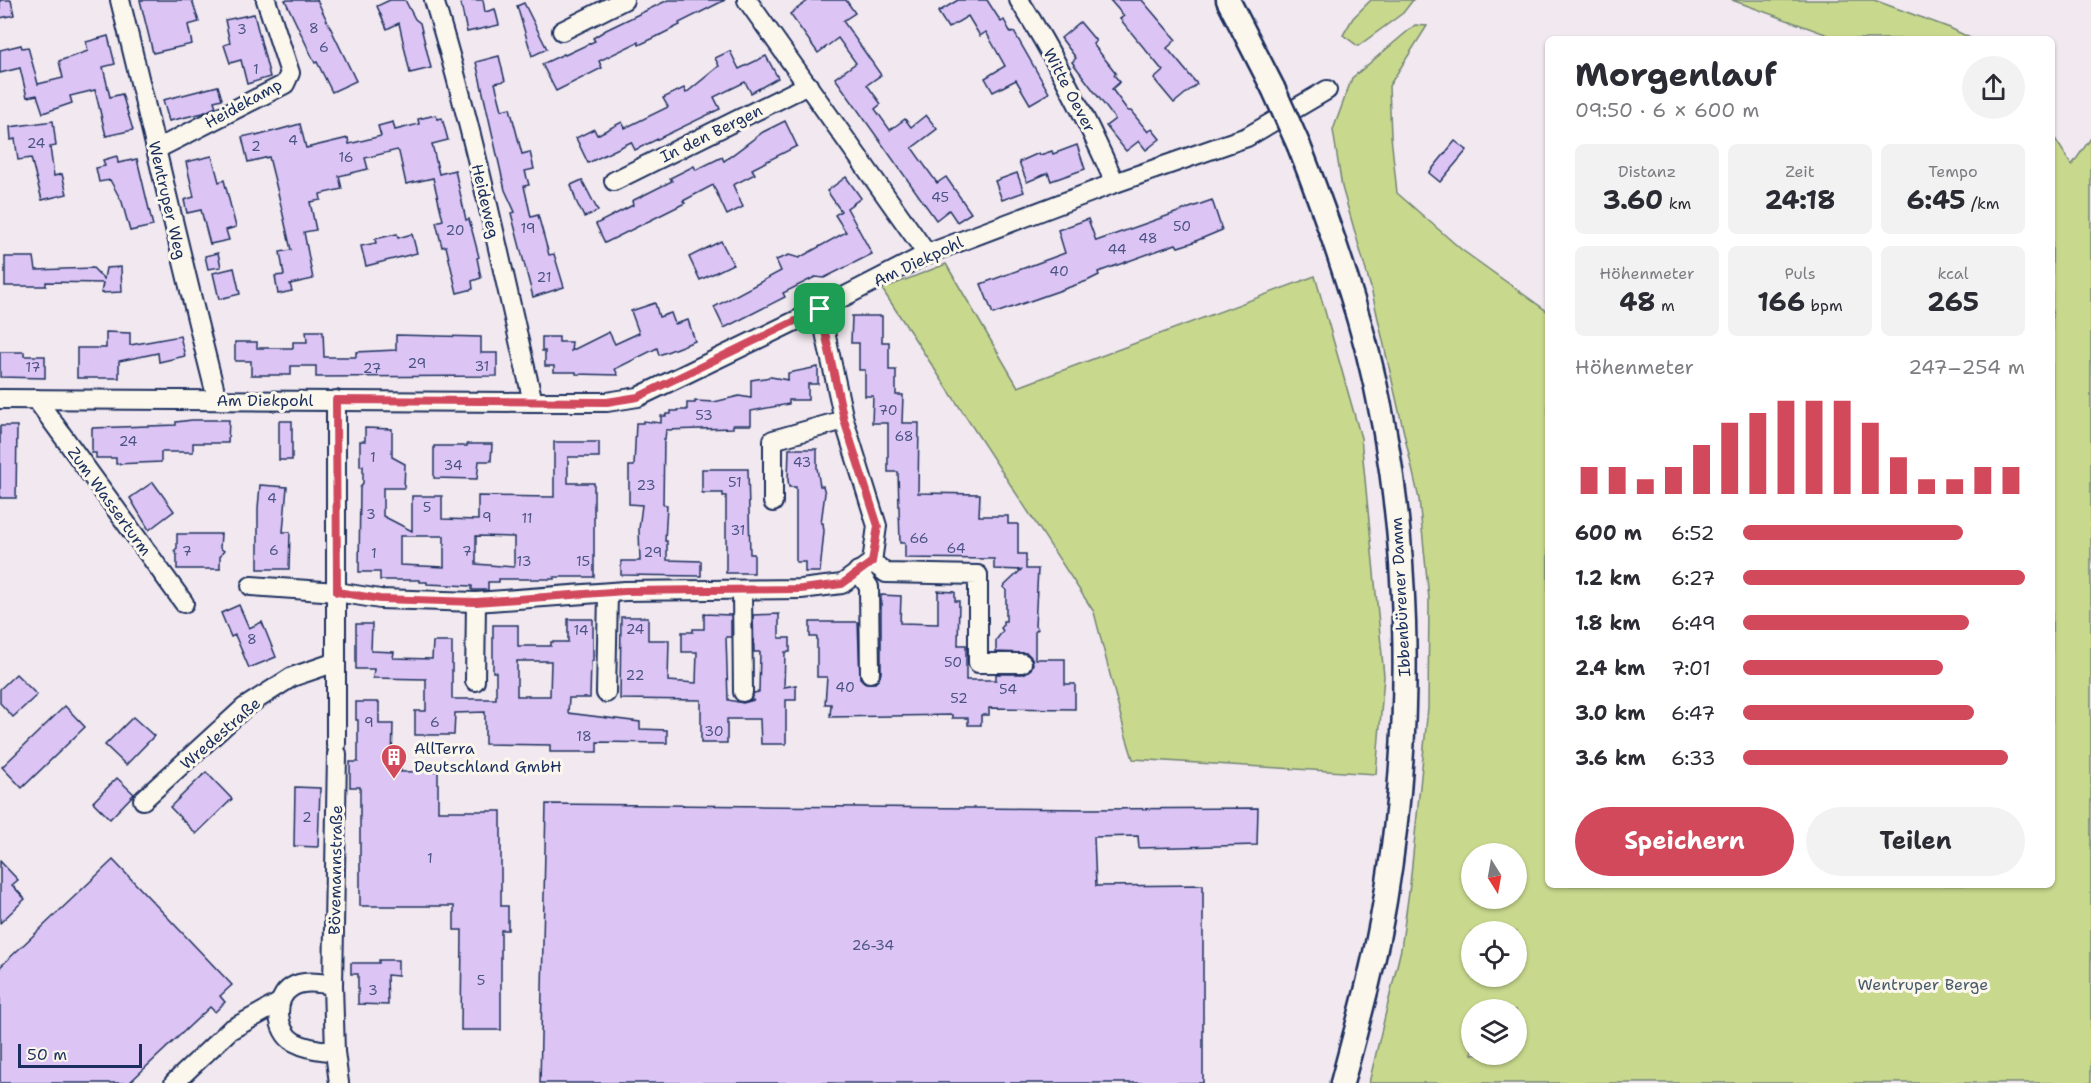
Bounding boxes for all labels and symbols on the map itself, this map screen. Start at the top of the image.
house number: 8 [309,19,319,37]
house number: 3 [237,20,247,38]
house number: 6 [319,38,329,56]
street label: Witte Oever [1039,45,1100,136]
house number: 1 [253,60,259,78]
street label: Heidekamp [201,74,286,133]
street label: In den Bergen [657,100,766,167]
house number: 4 [288,131,298,149]
house number: 24 [27,134,46,152]
house number: 2 [251,137,261,155]
street label: Wentruper Weg [144,139,191,261]
house number: 16 [338,148,354,166]
street label: Heideweg [467,162,504,241]
house number: 45 [931,188,949,206]
house number: 50 [1173,217,1191,235]
house number: 19 [520,219,536,237]
house number: 20 [445,221,465,239]
house number: 48 [1138,229,1158,247]
street label: Am Diekpohl [870,231,967,291]
house number: 44 [1107,240,1127,258]
house number: 40 [1049,262,1069,280]
house number: 21 [537,268,551,286]
pin [794,283,845,334]
house number: 29 [408,354,426,372]
house number: 31 [475,357,489,375]
house number: 17 [26,358,40,376]
house number: 27 [363,359,381,377]
street label: Am Diekpohl [217,390,314,411]
house number: 70 [878,401,898,419]
house number: 53 [695,406,713,424]
house number: 68 [894,427,914,445]
house number: 24 [119,432,138,450]
street label: Zum Wasserturm [63,443,156,560]
house number: 1 [370,448,376,466]
house number: 43 [793,453,811,471]
house number: 34 [443,456,463,474]
house number: 51 [728,473,742,491]
house number: 23 [637,476,655,494]
house number: 4 [267,489,277,507]
house number: 5 [423,498,431,516]
house number: 3 [366,505,376,523]
house number: 9 [482,508,492,526]
house number: 11 [521,509,533,527]
street label: Ibbenbürener Damm [1386,516,1415,677]
house number: 31 [731,521,745,539]
house number: 66 [909,529,929,547]
house number: 64 [946,539,966,557]
house number: 6 [269,541,279,559]
house number: 7 [182,542,192,560]
house number: 7 [462,542,472,560]
house number: 29 [644,543,662,561]
house number: 1 [371,544,377,562]
house number: 13 [517,552,531,570]
house number: 15 [576,552,590,570]
house number: 24 [626,620,645,638]
house number: 14 [573,621,589,639]
house number: 8 [247,630,257,648]
house number: 50 [944,653,962,671]
house number: 22 [626,666,644,684]
house number: 40 [835,678,855,696]
house number: 54 [999,680,1017,698]
house number: 52 [950,689,968,707]
street label: Wredestraße [176,693,265,774]
house number: 9 [364,713,374,731]
house number: 6 [430,713,440,731]
house number: 30 [704,722,724,740]
house number: 18 [576,727,592,745]
place label: AllTerra Deutschland GmbH [414,738,562,777]
building icon: AllTerra Deutschland GmbH [379,742,409,780]
street label: Bövemannstraße [324,805,347,935]
house number: 2 [302,808,312,826]
north arrow [1461,843,1527,909]
house number: 1 [427,849,433,867]
house number: 26-34 [852,936,894,954]
house number: 5 [477,971,485,989]
park label: Wentruper Berge [1858,974,1988,995]
house number: 3 [368,981,378,999]
scale bar [18,1041,142,1068]

